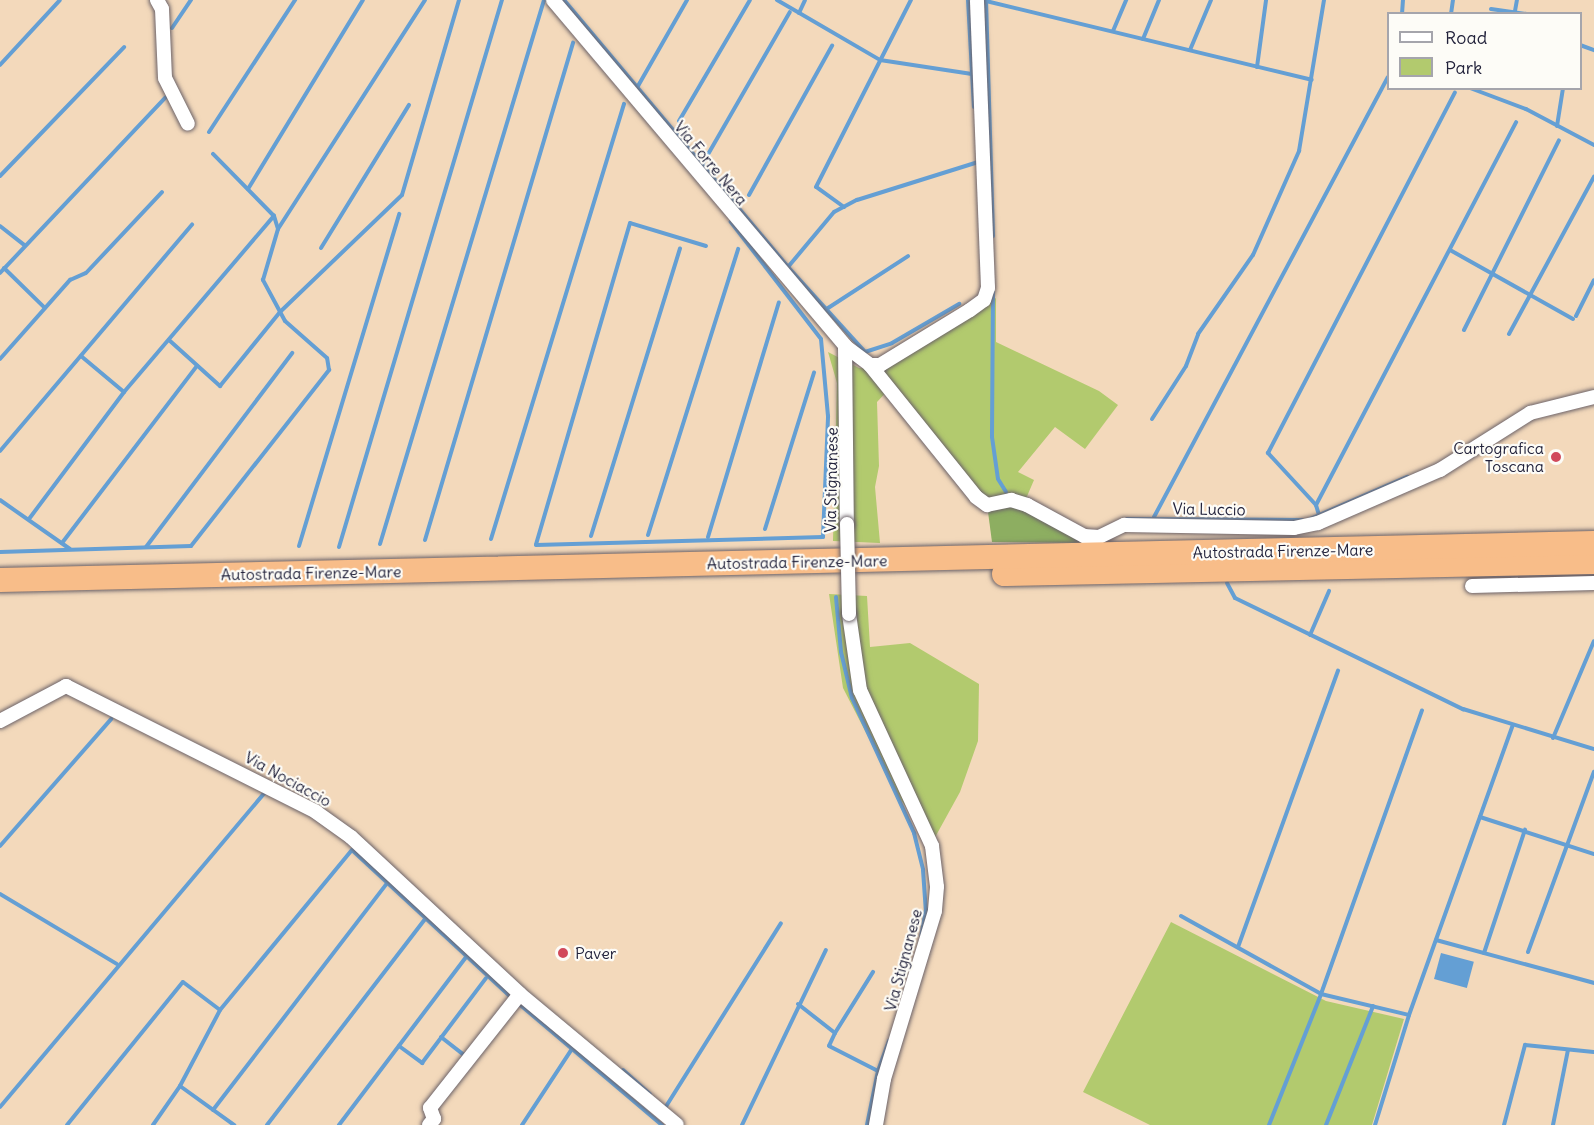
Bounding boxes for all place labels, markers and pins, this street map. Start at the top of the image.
place label: Cartografica Toscana [1453,438,1544,476]
marker: Cartografica Toscana [1549,450,1563,464]
place label: Paver [575,943,616,963]
marker: Paver [556,946,570,960]

